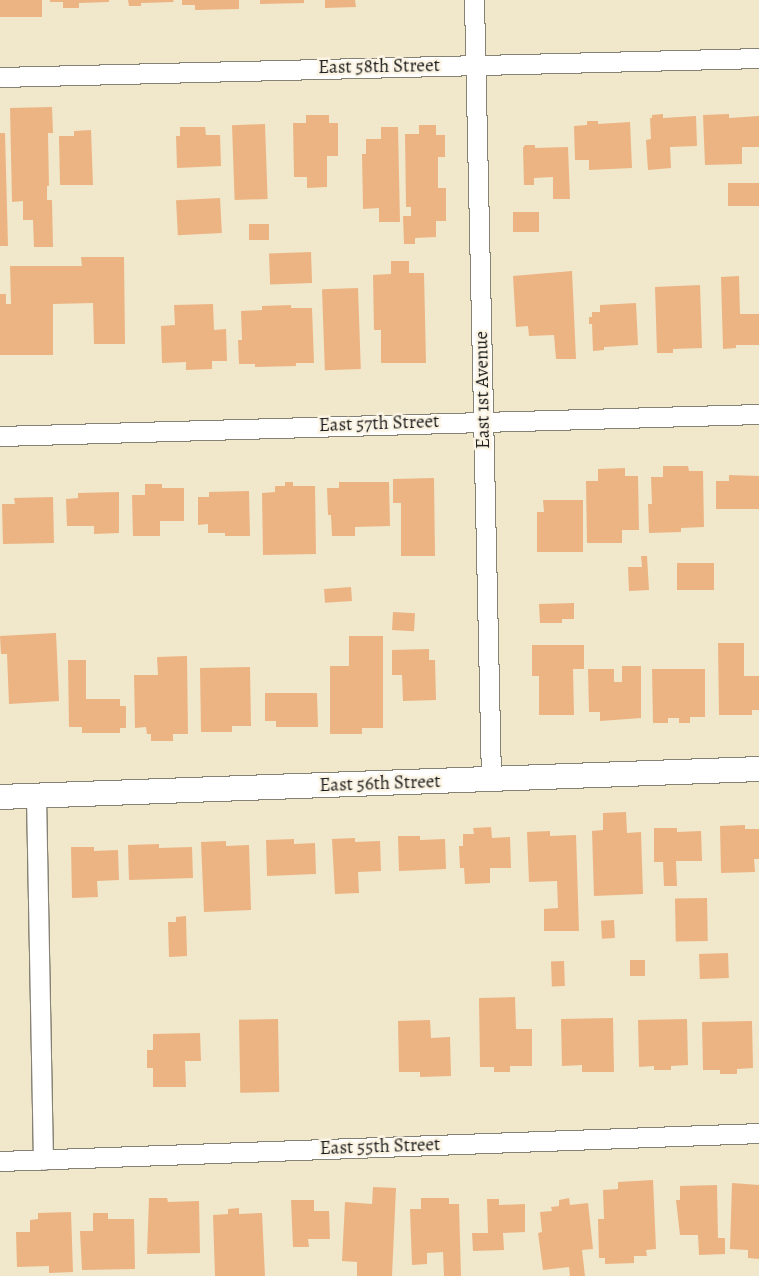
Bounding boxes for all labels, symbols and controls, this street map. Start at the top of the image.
street label: East 58th Street [318,55,440,79]
street label: East 1st Avenue [471,331,495,449]
street label: East 57th Street [318,411,440,437]
street label: East 56th Street [319,770,441,798]
street label: East 55th Street [319,1134,441,1160]

